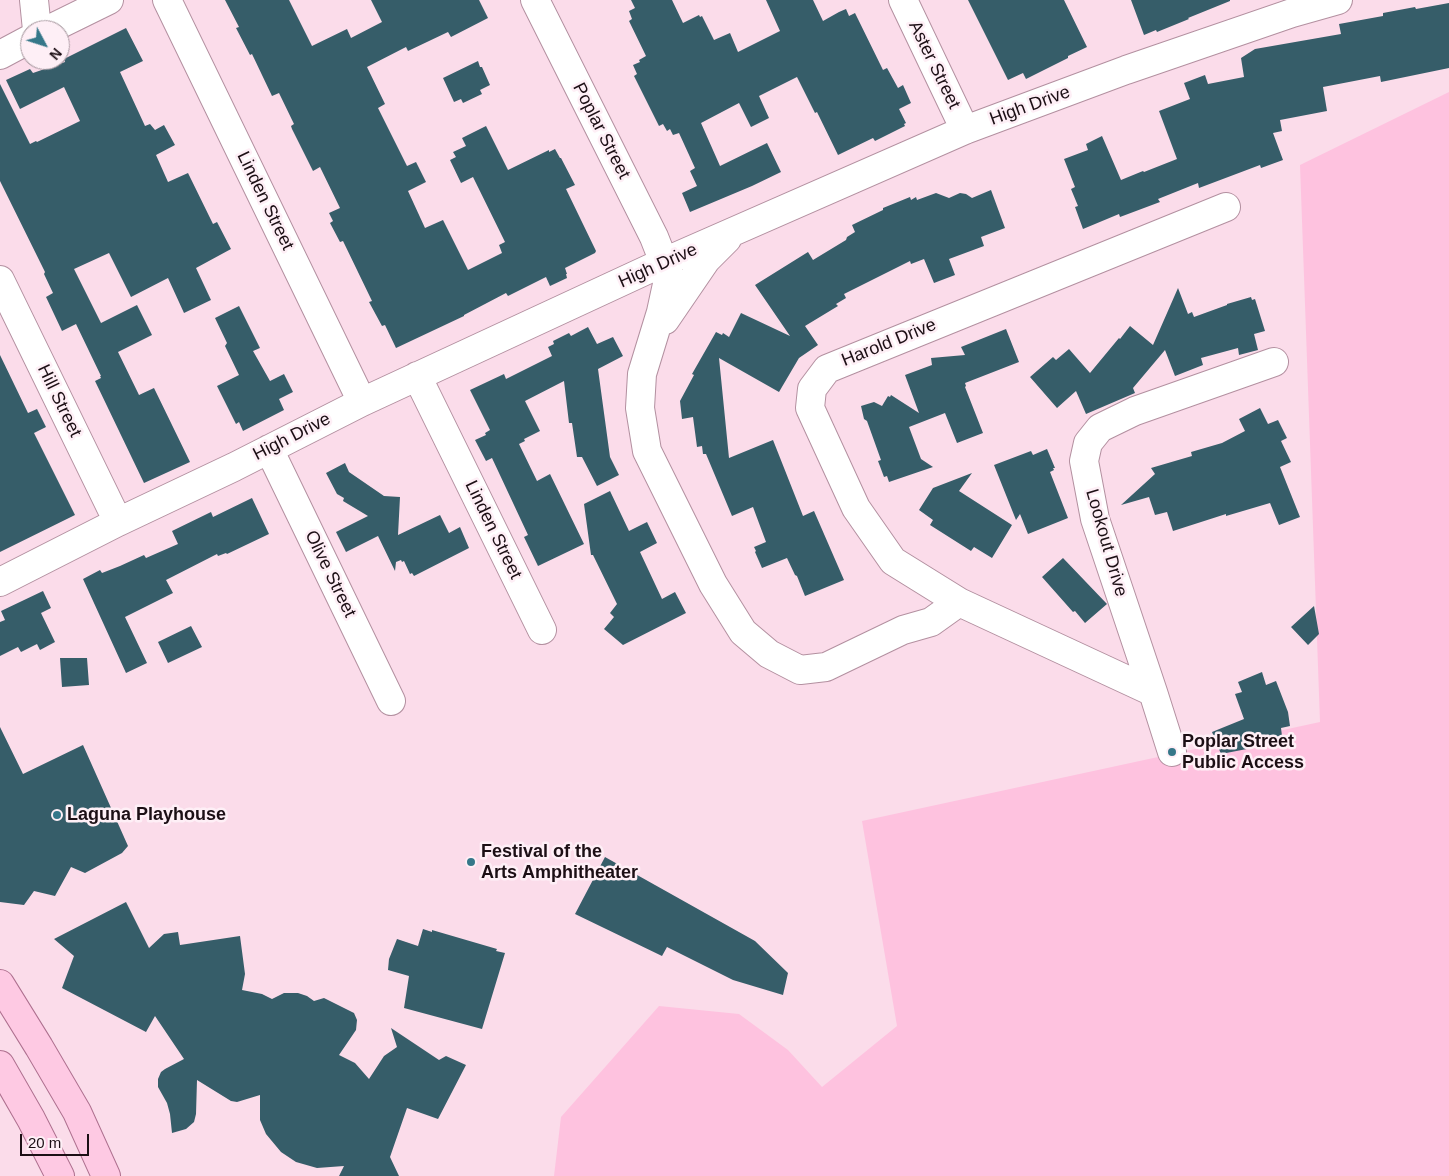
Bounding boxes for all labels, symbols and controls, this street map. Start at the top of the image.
street label: Aster Street [903,18,965,112]
north arrow [20,20,70,70]
text: N [46,45,65,63]
street label: Poplar Street [568,79,634,183]
street label: High Drive [987,81,1073,131]
street label: Linden Street [232,148,298,254]
street label: High Drive [615,239,701,293]
street label: Harold Drive [839,314,939,372]
street label: Hill Street [32,361,86,441]
street label: High Drive [250,408,334,466]
street label: Linden Street [460,477,526,583]
street label: Lookout Drive [1080,487,1132,599]
street label: Olive Street [300,527,360,621]
place label: Poplar Street Public Access [1182,731,1304,774]
marker: Poplar Street Public Access [1166,746,1178,758]
place label: Laguna Playhouse [67,804,226,826]
marker: Laguna Playhouse [51,809,63,821]
place label: Festival of the Arts Amphitheater [481,841,638,884]
marker: Festival of the Arts Amphitheater [465,856,477,868]
scale bar [22,1124,91,1156]
text: 20 m [28,1134,61,1151]

